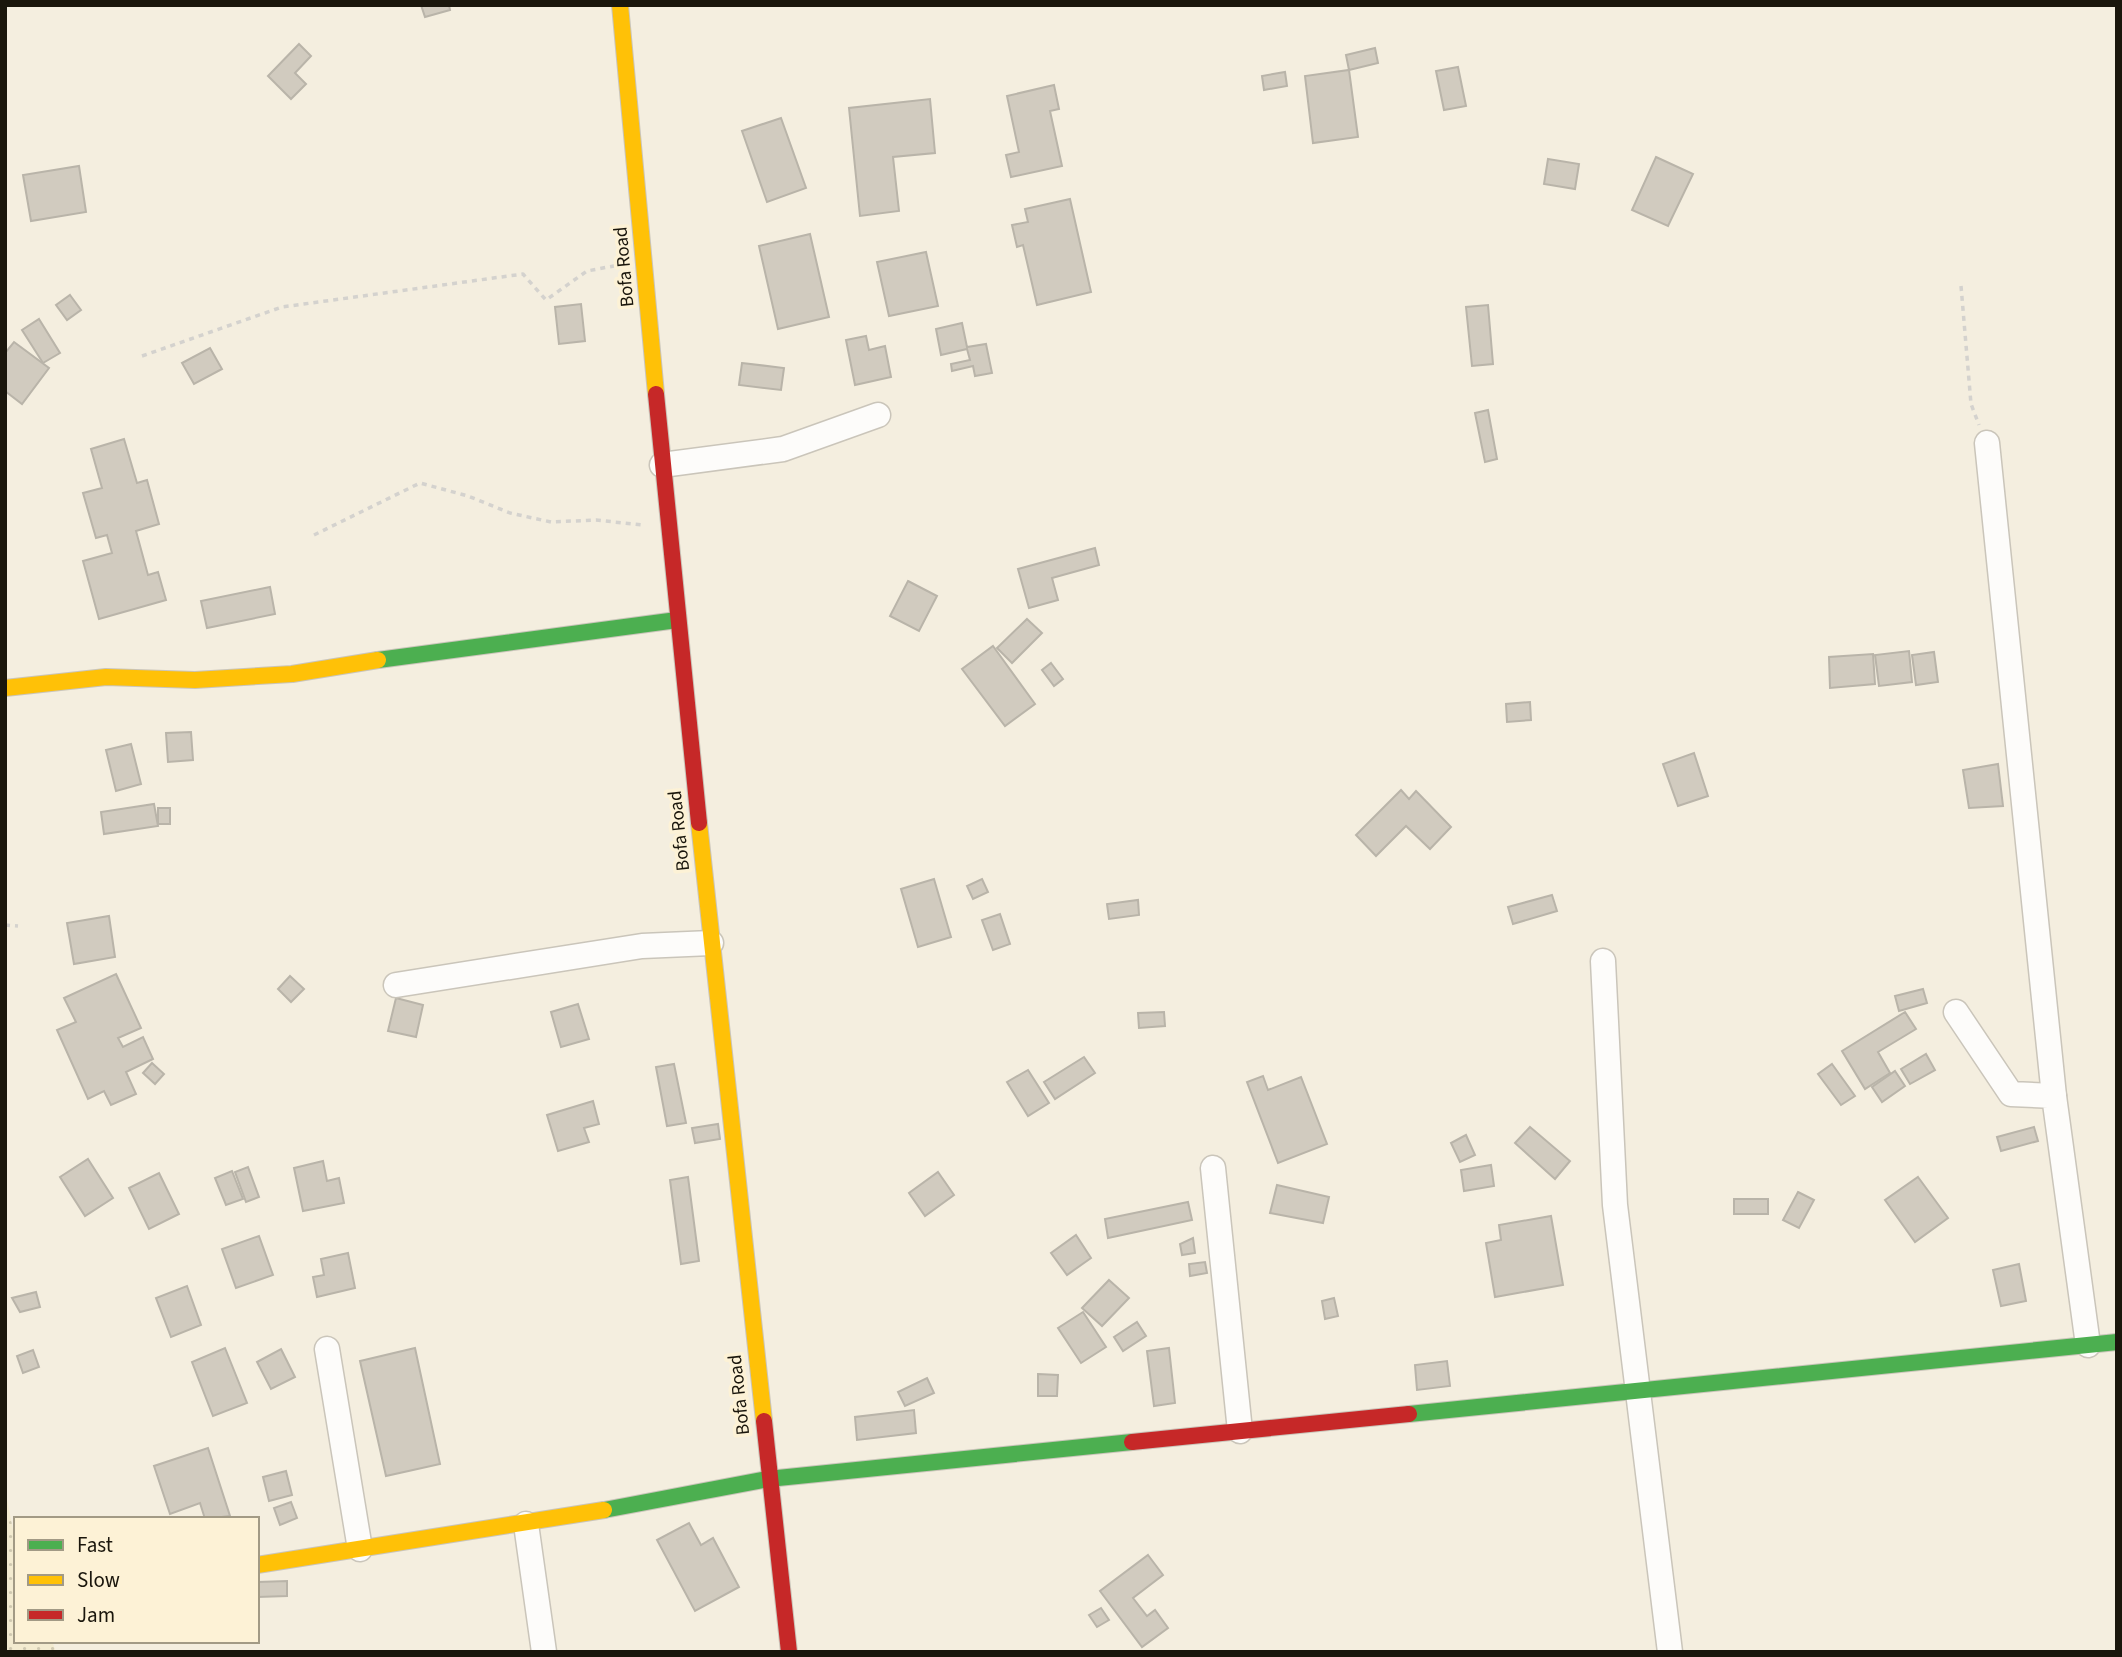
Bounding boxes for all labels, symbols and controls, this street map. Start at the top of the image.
street label: Bofa Road [608,225,641,308]
street label: Bofa Road [662,789,697,872]
street label: Bofa Road [722,1353,757,1436]
legend [14,1517,259,1643]
text: Fast [77,1530,113,1560]
text: Slow [77,1565,120,1595]
text: Jam [77,1600,115,1630]

